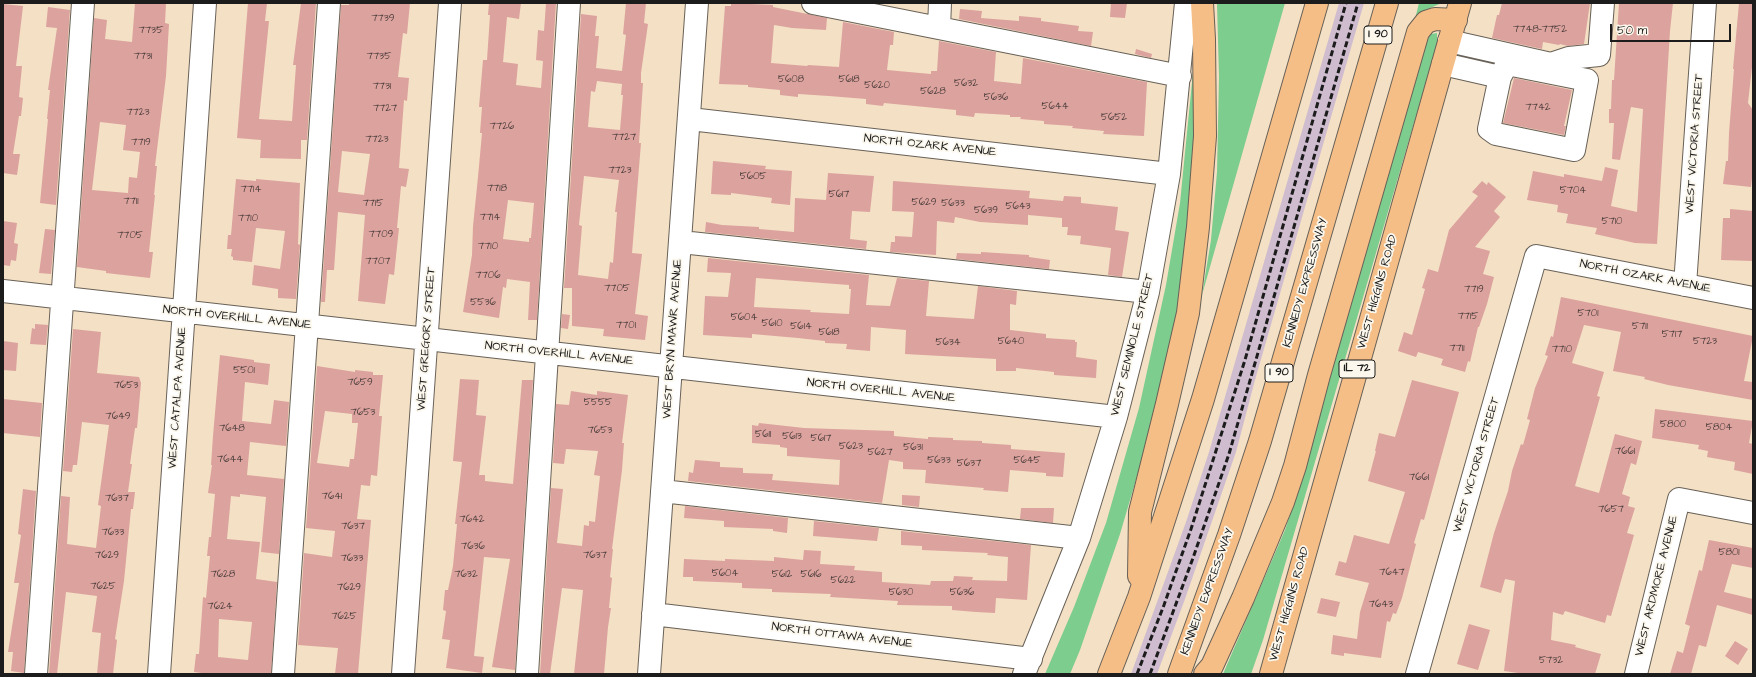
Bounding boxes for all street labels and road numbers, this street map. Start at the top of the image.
road number: I 90 [1364,26,1392,44]
street label: WEST VICTORIA STREET [1683,74,1707,214]
street label: NORTH OZARK AVENUE [863,132,997,160]
street label: KENNEDY EXPRESSWAY [1281,217,1331,349]
street label: WEST HIGGINS ROAD [1355,233,1401,351]
street label: NORTH OZARK AVENUE [1578,257,1712,297]
street label: WEST BRYN MAWR AVENUE [660,259,686,419]
street label: WEST GREGORY STREET [415,267,439,411]
street label: WEST SEMINOLE STREET [1108,272,1158,418]
street label: NORTH OVERHILL AVENUE [162,303,312,333]
street label: WEST CATALPA AVENUE [166,327,190,469]
street label: NORTH OVERHILL AVENUE [484,339,634,369]
road number: IL 72 [1339,360,1375,378]
road number: I 90 [1265,364,1293,382]
street label: NORTH OVERHILL AVENUE [806,376,956,406]
street label: WEST VICTORIA STREET [1451,396,1503,534]
street label: WEST ARDMORE AVENUE [1633,514,1681,658]
street label: KENNEDY EXPRESSWAY [1178,527,1238,657]
street label: WEST HIGGINS ROAD [1267,545,1313,663]
street label: NORTH OTTAWA AVENUE [771,620,913,652]

